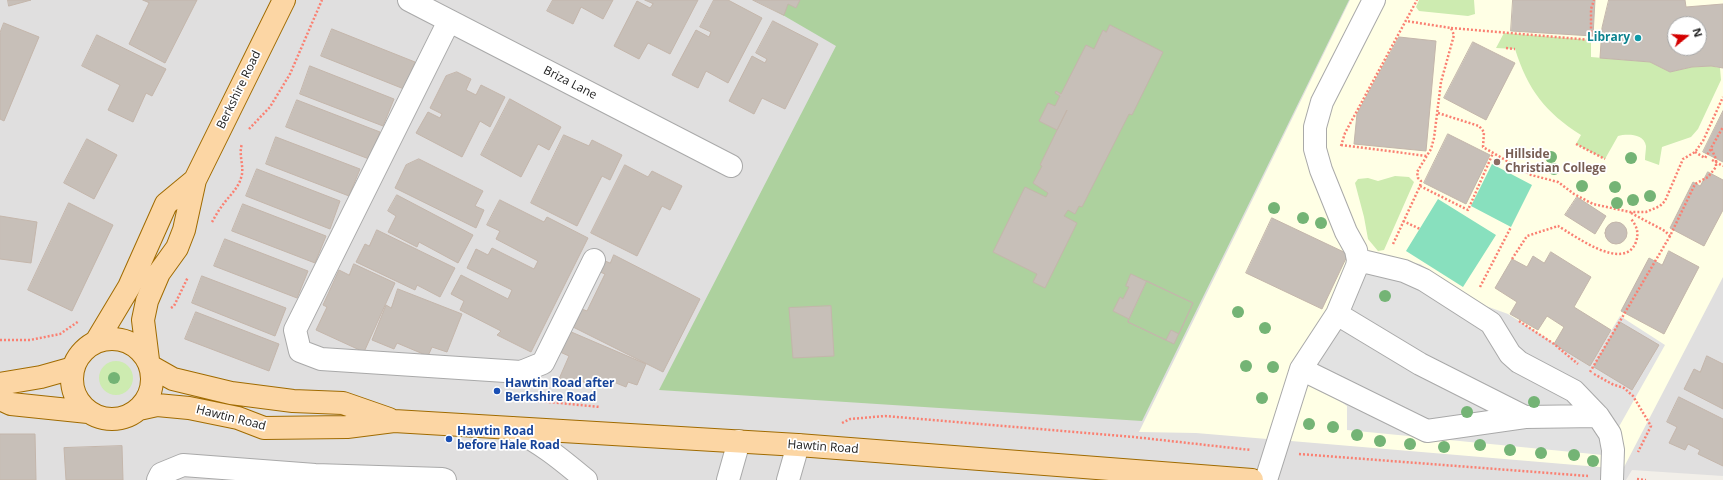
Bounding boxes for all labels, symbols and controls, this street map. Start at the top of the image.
north arrow [1667,16,1707,56]
text: N [1689,26,1706,39]
place label: Library [1587,31,1630,45]
marker: Library [1633,33,1643,43]
street label: Berkshire Road [214,49,264,131]
street label: Briza Lane [541,63,599,103]
place label: Hillside Christian College [1505,148,1606,176]
marker: Hillside Christian College [1492,157,1502,167]
place label: Hawtin Road after Berkshire Road [505,377,615,405]
marker: Hawtin Road after Berkshire Road [492,386,502,396]
street label: Hawtin Road [195,402,267,434]
place label: Hawtin Road before Hale Road [457,425,560,453]
marker: Hawtin Road before Hale Road [444,434,454,444]
street label: Hawtin Road [787,437,859,457]

